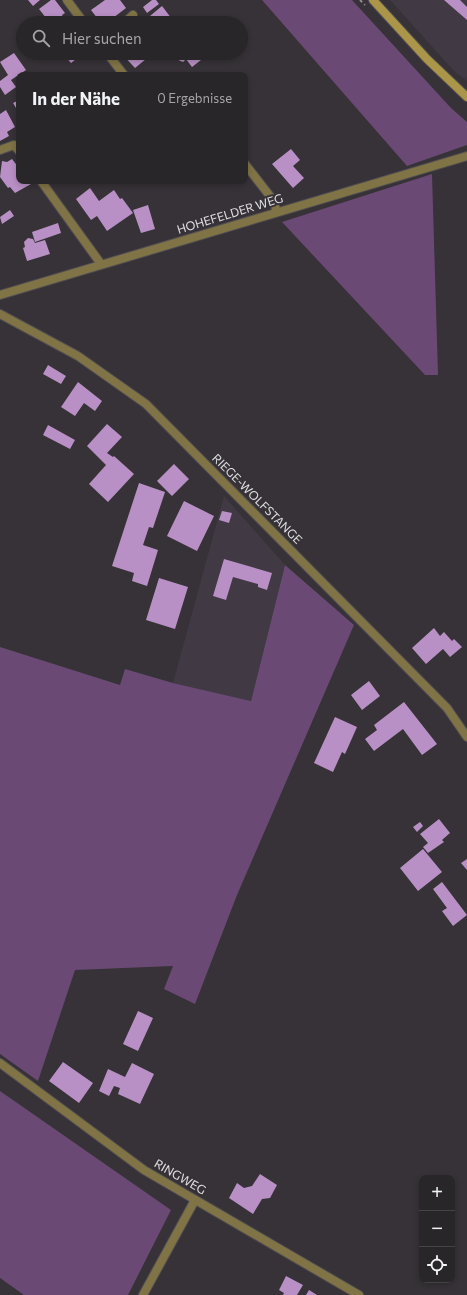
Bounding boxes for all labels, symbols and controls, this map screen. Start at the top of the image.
search box [16,16,248,60]
icon: search [30,27,52,49]
text: Hier suchen [62,29,142,47]
text: In der Nähe [32,88,120,109]
text: 0 Ergebnisse [157,90,232,106]
street label: HOHEFELDER WEG [175,190,284,236]
street label: RIEGE-WOLFSTANGE [210,450,306,546]
street label: RINGWEG [152,1156,209,1197]
map controls [419,1175,455,1283]
button: + [419,1175,455,1211]
button: − [419,1211,455,1247]
button: locate [419,1247,455,1283]

